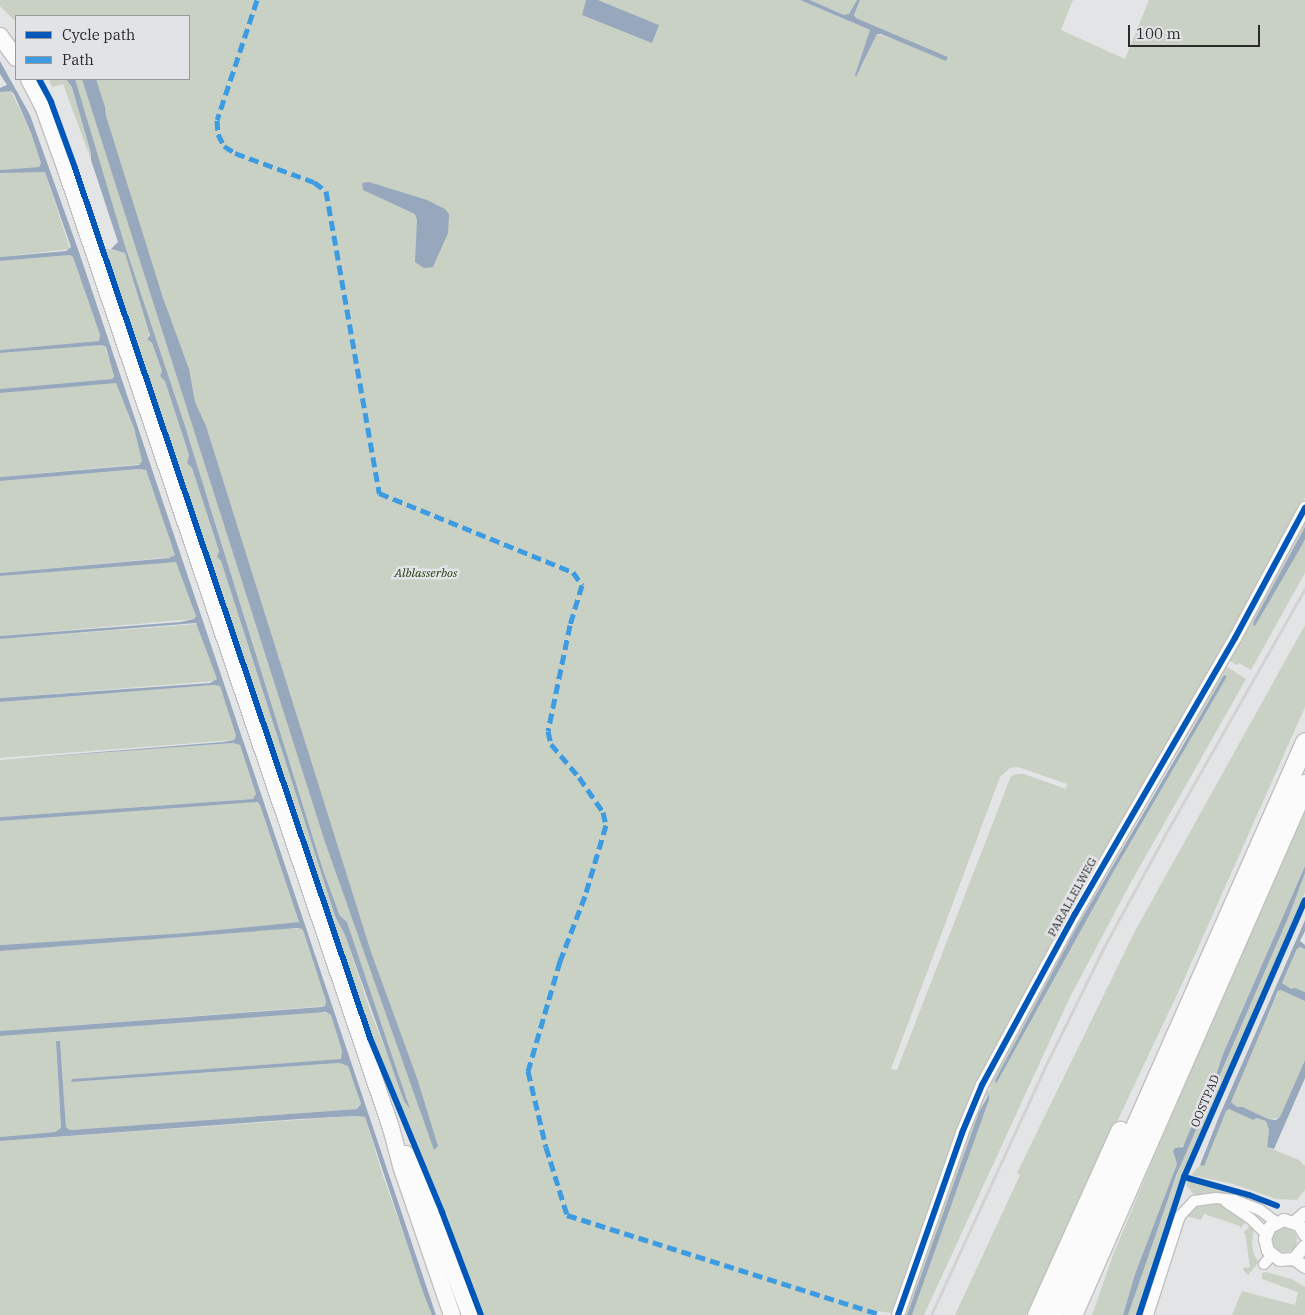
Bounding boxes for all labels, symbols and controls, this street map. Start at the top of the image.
legend [15,15,190,80]
scale bar [1130,15,1262,47]
text: 100 m [1136,24,1181,43]
text: Cycle path [62,25,135,44]
text: Path [62,50,94,69]
park label: Alblasserbos [395,566,457,580]
street label: PARALLELWEG [1044,855,1100,939]
street label: OOSTPAD [1187,1073,1223,1129]

